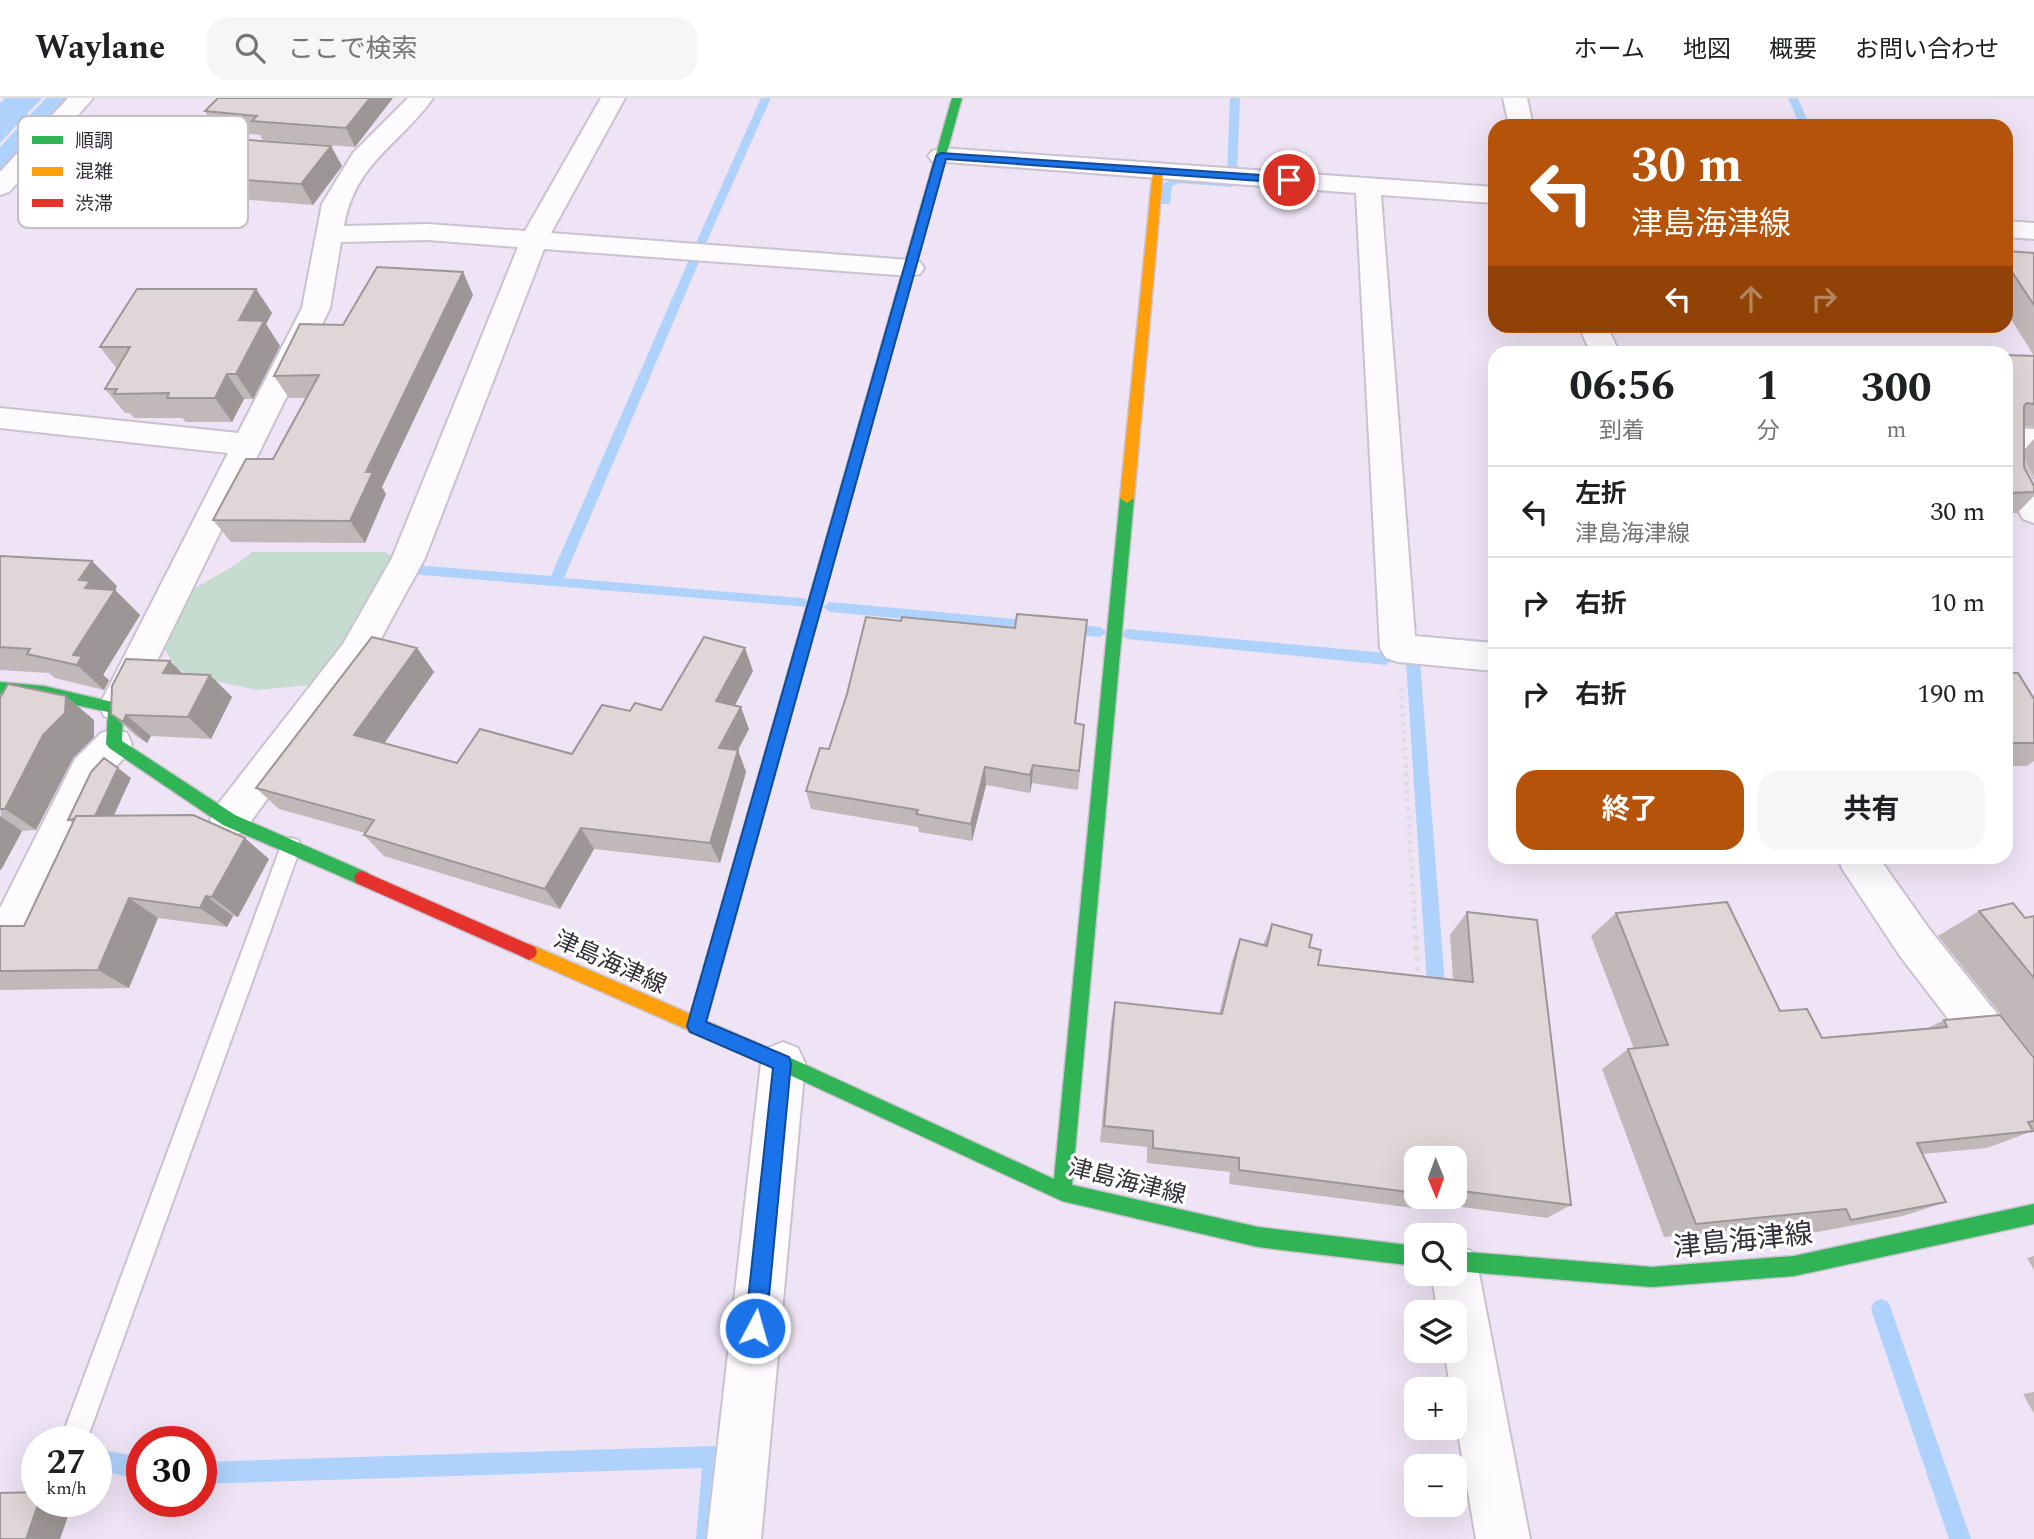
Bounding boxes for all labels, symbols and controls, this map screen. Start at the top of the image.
search box [207,17,697,80]
text: Waylane [35,23,165,73]
icon: search [231,29,269,67]
text: ここで検索 [287,29,418,69]
text: ホーム [1574,32,1645,68]
text: 地図 [1683,32,1731,68]
text: 概要 [1769,32,1817,68]
text: お問い合わせ [1855,32,1999,68]
legend [18,116,248,228]
text: 順調 [75,127,113,156]
text: 30 m [1631,129,1742,204]
icon: left [1516,147,1607,238]
pin [1259,150,1319,210]
text: 混雑 [75,158,113,187]
icon: arrive [1270,161,1308,199]
text: 渋滞 [75,190,113,219]
text: 津島海津線 [1631,200,1791,249]
icon: left [1659,280,1697,318]
icon: ahead [1732,280,1770,318]
icon: right [1805,280,1843,318]
text: 06:56 [1569,355,1675,418]
text: 1 [1756,355,1780,418]
text: 300 [1861,357,1932,420]
text: m [1886,413,1906,448]
text: 到着 [1599,414,1645,449]
text: 分 [1756,414,1779,449]
text: 左折 [1575,474,1627,514]
text: 30 m [1930,492,1985,532]
icon: left [1516,493,1554,531]
text: 津島海津線 [1575,517,1690,552]
text: 10 m [1930,583,1985,623]
icon: right [1516,584,1554,622]
text: 右折 [1575,584,1627,624]
text: 190 m [1917,674,1985,714]
icon: right [1516,675,1554,713]
text: 右折 [1575,675,1627,715]
button: 終了 [1516,770,1744,850]
button: 共有 [1758,770,1985,850]
street label: 津島海津線 [548,922,672,1004]
north arrow [1404,1146,1466,1209]
map controls [1404,1146,1467,1517]
street label: 津島海津線 [1064,1150,1190,1214]
street label: 津島海津線 [1671,1212,1815,1270]
button: search [1404,1223,1467,1286]
position arrow [718,1291,792,1365]
button: layers [1404,1300,1467,1363]
button: + [1404,1377,1467,1440]
speed limit sign: 30 [126,1426,217,1517]
text: 27 [47,1436,86,1489]
button: − [1404,1454,1467,1517]
text: km/h [46,1475,87,1502]

